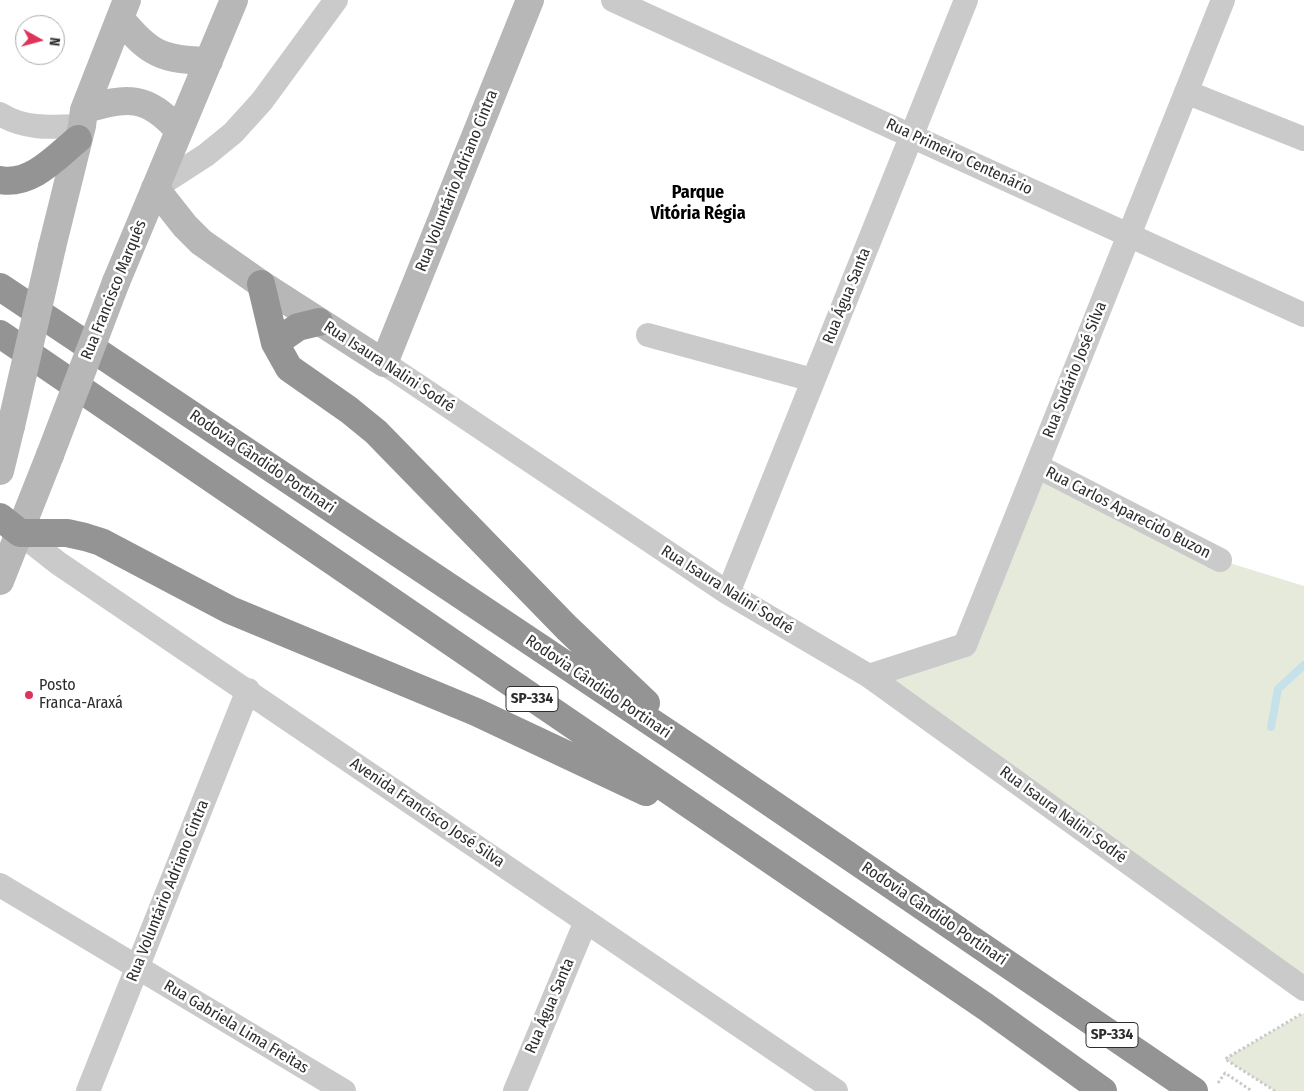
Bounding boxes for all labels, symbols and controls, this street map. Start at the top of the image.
north arrow [15,15,65,65]
text: N [45,37,63,47]
street label: Rua Voluntário Adriano Cintra [412,87,502,275]
street label: Rua Primeiro Centenário [883,115,1035,199]
district label: Parque Vitória Régia [650,182,746,224]
street label: Rua Francisco Marquês [77,217,151,363]
street label: Rua Água Santa [819,245,875,347]
street label: Rua Sudário José Silva [1039,299,1111,441]
street label: Rua Isaura Nalini Sodré [320,317,458,417]
street label: Rodovia Cândido Portinari [186,406,338,518]
street label: Rua Carlos Aparecido Buzon [1042,463,1214,563]
street label: Rua Isaura Nalini Sodré [657,541,797,639]
street label: Rodovia Cândido Portinari [522,631,674,743]
place label: Posto Franca-Araxá [39,676,123,714]
road number: SP-334 [506,686,558,712]
marker: Posto Franca-Araxá [23,689,35,701]
street label: Avenida Francisco José Silva [346,754,508,872]
street label: Rua Isaura Nalini Sodré [996,762,1130,868]
street label: Rua Voluntário Adriano Cintra [123,797,213,985]
street label: Rodovia Cândido Portinari [858,858,1010,970]
street label: Rua Água Santa [521,955,579,1057]
street label: Rua Gabriela Lima Freitas [160,976,312,1078]
road number: SP-334 [1086,1022,1138,1048]

